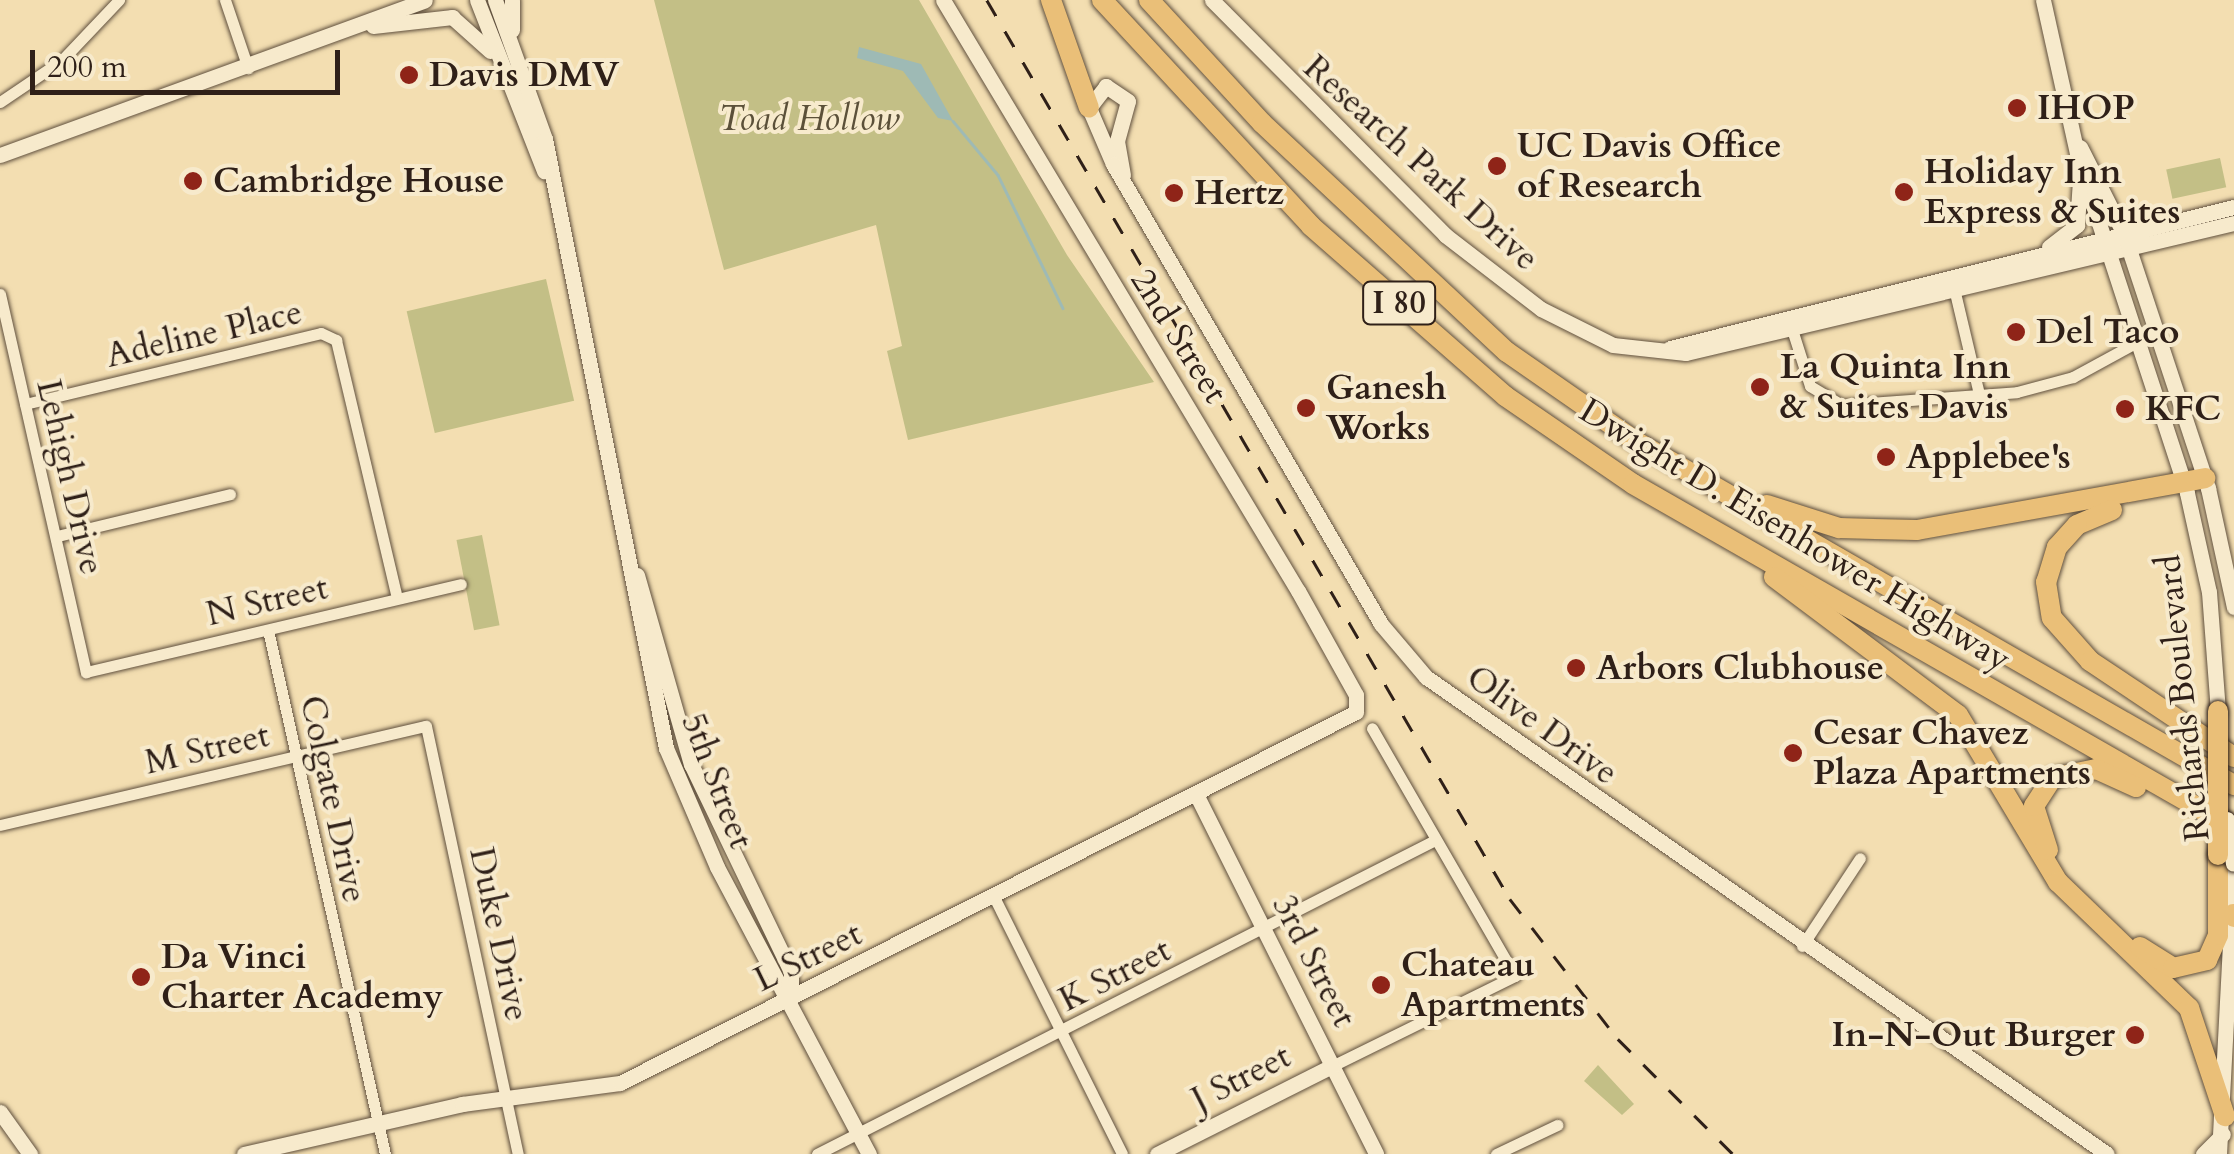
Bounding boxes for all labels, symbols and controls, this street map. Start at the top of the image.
scale bar [35,30,345,92]
street label: Research Park Drive [1295,46,1547,280]
text: 200 m [47,47,127,88]
place label: Davis DMV [429,54,619,96]
marker: Davis DMV [398,64,420,86]
place label: IHOP [2037,87,2135,129]
marker: IHOP [2006,97,2028,119]
park label: Toad Hollow [719,98,899,140]
place label: UC Davis Office of Research [1517,125,1782,207]
place label: Holiday Inn Express & Suites [1924,151,2181,233]
marker: UC Davis Office of Research [1486,155,1508,177]
place label: Cambridge House [213,160,505,202]
marker: Cambridge House [182,170,204,192]
place label: Hertz [1194,172,1284,214]
marker: Holiday Inn Express & Suites [1893,181,1915,203]
marker: Hertz [1163,182,1185,204]
street label: 2nd Street [1121,261,1237,411]
road number: I 80 [1362,276,1436,330]
street label: Adeline Place [102,291,306,377]
place label: Del Taco [2036,311,2179,353]
marker: Del Taco [2005,321,2027,343]
place label: La Quinta Inn & Suites Davis [1780,346,2011,428]
place label: Ganesh Works [1326,367,1446,449]
street label: Lehigh Drive [27,375,113,579]
marker: La Quinta Inn & Suites Davis [1749,376,1771,398]
place label: KFC [2145,388,2221,430]
street label: Dwight D. Eisenhower Highway [1572,389,2018,681]
marker: Ganesh Works [1295,397,1317,419]
marker: KFC [2114,398,2136,420]
place label: Applebee's [1906,436,2071,478]
marker: Applebee's [1875,446,1897,468]
street label: Richards Boulevard [2147,553,2219,843]
street label: N Street [202,567,332,635]
place label: Arbors Clubhouse [1596,647,1884,689]
street label: Olive Drive [1458,656,1626,794]
marker: Arbors Clubhouse [1565,657,1587,679]
street label: Colgate Drive [291,692,375,906]
street label: 5th Street [672,707,762,855]
place label: Cesar Chavez Plaza Apartments [1813,712,2091,794]
street label: M Street [141,714,273,784]
marker: Cesar Chavez Plaza Apartments [1782,742,1804,764]
street label: Duke Drive [460,843,538,1025]
street label: 3rd Street [1263,888,1365,1034]
street label: L Street [747,913,869,1001]
street label: K Street [1052,929,1178,1021]
place label: Da Vinci Charter Academy [161,936,443,1018]
place label: Chateau Apartments [1401,944,1585,1026]
marker: Da Vinci Charter Academy [130,966,152,988]
marker: Chateau Apartments [1370,974,1392,996]
place label: In-N-Out Burger [1832,1014,2115,1056]
marker: In-N-Out Burger [2124,1024,2146,1046]
street label: J Street [1184,1035,1298,1121]

